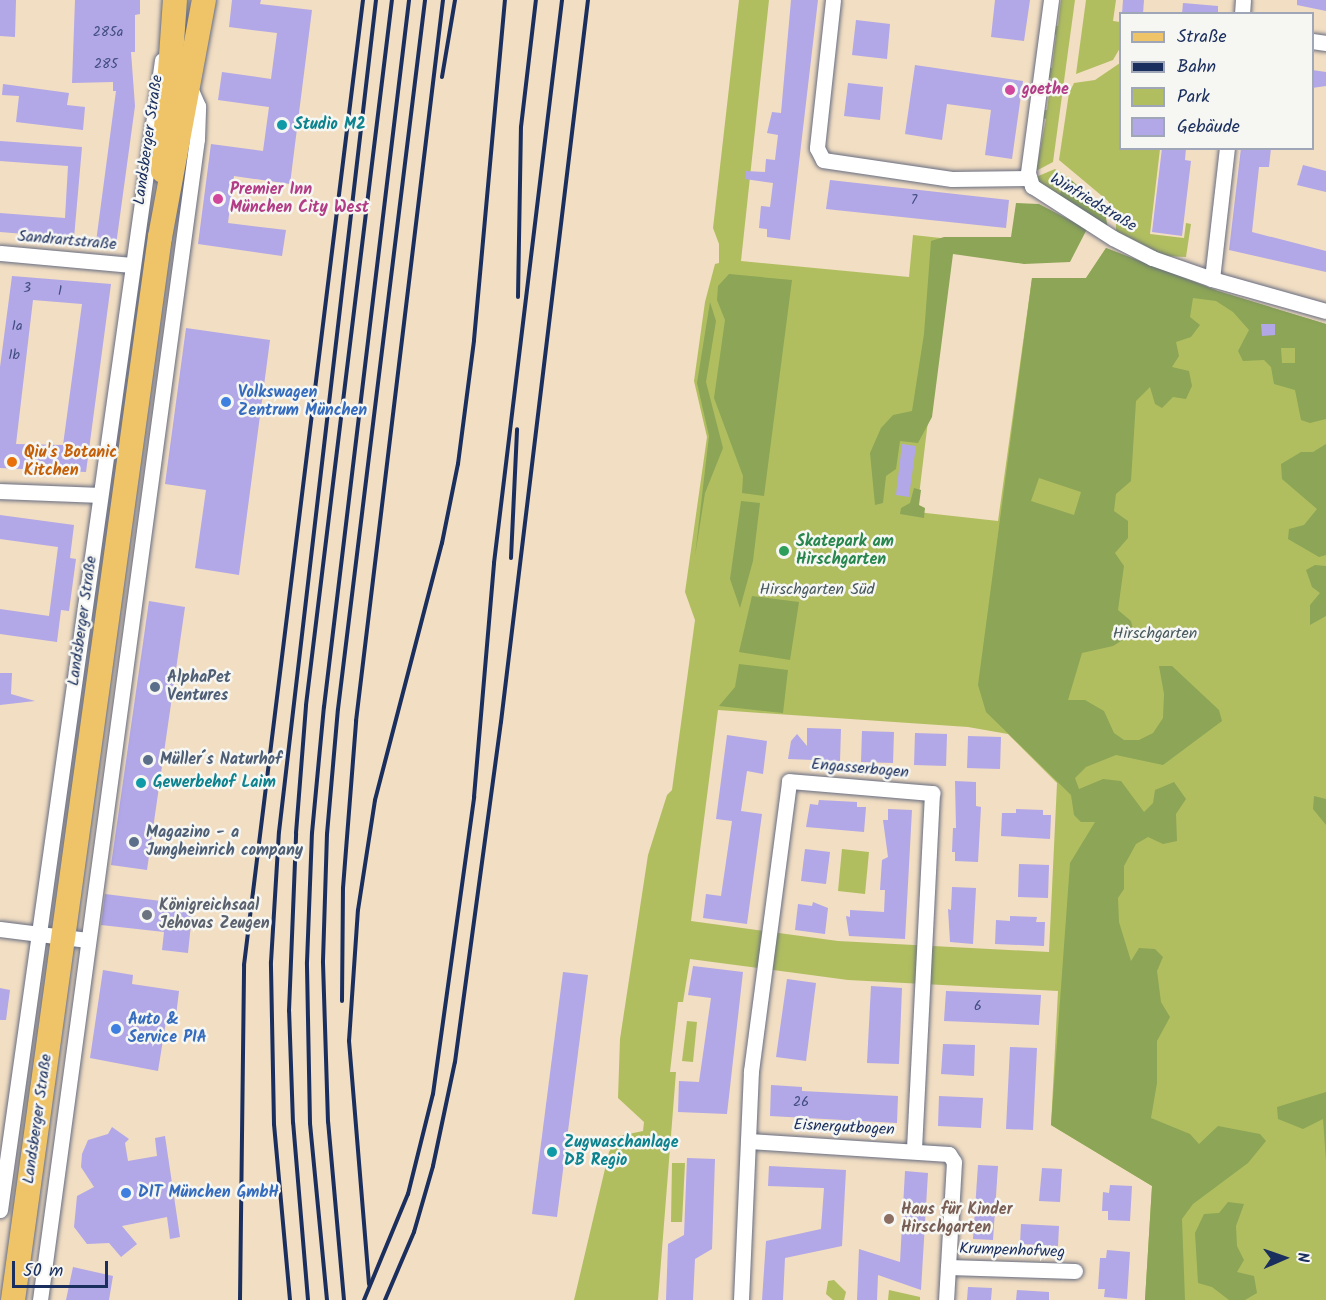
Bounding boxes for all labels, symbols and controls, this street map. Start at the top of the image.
legend [1119,12,1314,150]
text: Straße [1177,23,1227,52]
house number: 285a [93,24,123,40]
text: Bahn [1177,53,1216,82]
house number: 285 [94,56,118,72]
street label: Landsberger Straße [130,74,168,206]
place label: goethe [1022,80,1069,100]
marker: goethe [1003,83,1017,97]
text: Park [1177,83,1210,112]
text: Gebäude [1177,113,1240,142]
place label: Studio M2 [294,115,365,135]
marker: Studio M2 [275,118,289,132]
street label: Winfriedstraße [1046,170,1140,236]
place label: Premier Inn München City West [230,180,369,218]
marker: Premier Inn München City West [211,192,225,206]
house number: 7 [911,192,917,208]
street label: Sandrartstraße [17,227,117,255]
house number: 3 [23,280,31,296]
house number: 1 [58,283,62,299]
house number: 1a [12,318,22,334]
house number: 1b [8,347,20,363]
place label: Volkswagen Zentrum München [238,383,367,421]
marker: Volkswagen Zentrum München [219,395,233,409]
place label: Qiu's Botanic Kitchen [24,443,117,481]
marker: Qiu's Botanic Kitchen [5,455,19,469]
place label: Skatepark am Hirschgarten [796,532,894,570]
marker: Skatepark am Hirschgarten [777,544,791,558]
street label: Landsberger Straße [64,555,102,687]
park label: Hirschgarten Süd [759,580,875,600]
park label: Hirschgarten [1113,624,1197,644]
place label: AlphaPet Ventures [167,668,231,706]
marker: AlphaPet Ventures [148,680,162,694]
place label: Müller´s Naturhof [160,750,282,770]
marker: Müller´s Naturhof [141,753,155,767]
street label: Engasserbogen [810,755,910,783]
place label: Gewerbehof Laim [153,773,276,793]
marker: Gewerbehof Laim [134,776,148,790]
place label: Magazino - a Jungheinrich company [146,823,303,861]
marker: Magazino - a Jungheinrich company [127,835,141,849]
place label: Königreichsaal Jehovas Zeugen [159,896,270,934]
marker: Königreichsaal Jehovas Zeugen [140,908,154,922]
house number: 6 [974,998,982,1014]
place label: Auto & Service PIA [128,1010,207,1048]
marker: Auto & Service PIA [109,1022,123,1036]
street label: Landsberger Straße [19,1053,57,1185]
house number: 26 [793,1094,809,1110]
street label: Eisnergutbogen [793,1116,895,1140]
place label: Zugwaschanlage DB Regio [564,1133,679,1171]
marker: Zugwaschanlage DB Regio [545,1145,559,1159]
place label: DIT München GmbH [138,1183,279,1203]
marker: DIT München GmbH [119,1186,133,1200]
place label: Haus für Kinder Hirschgarten [901,1200,1012,1238]
marker: Haus für Kinder Hirschgarten [882,1212,896,1226]
north arrow [1254,1228,1314,1288]
street label: Krumpenhofweg [959,1240,1065,1262]
scale bar [15,1249,111,1287]
text: N [1290,1252,1315,1263]
text: 50 m [23,1257,63,1286]

